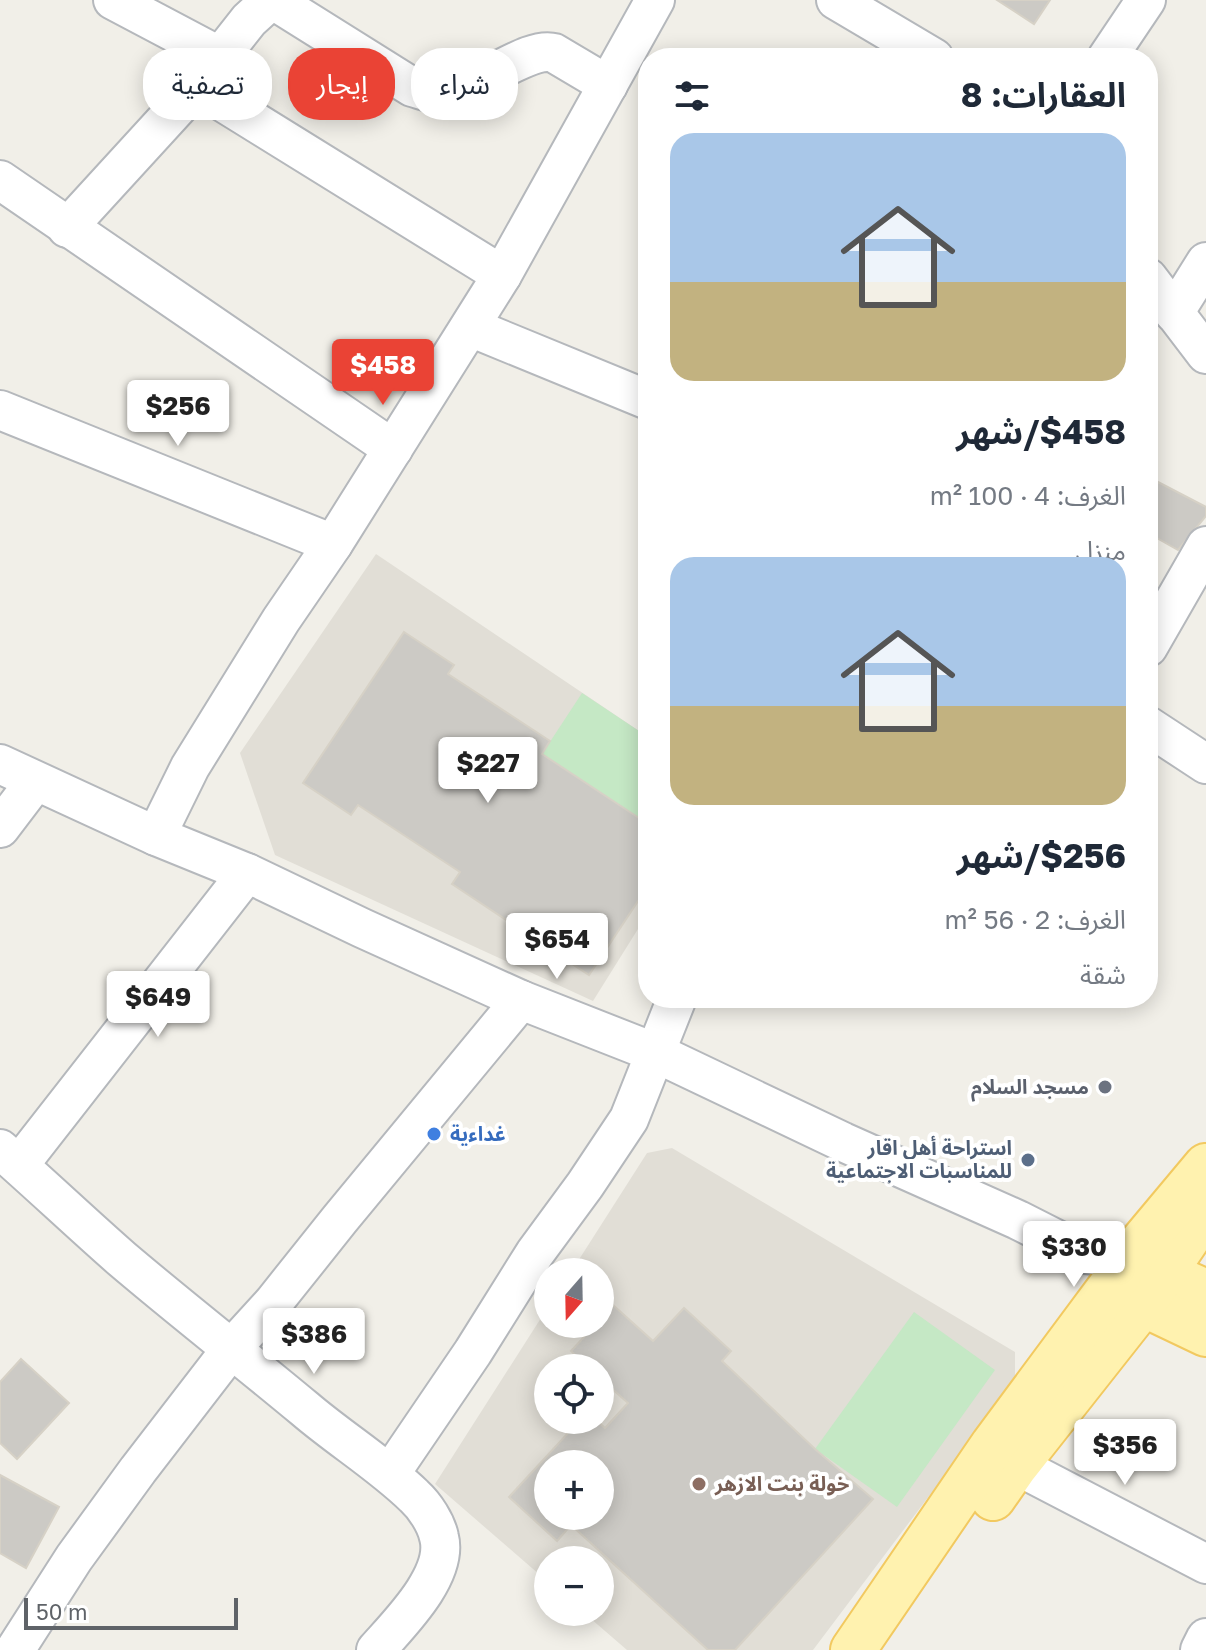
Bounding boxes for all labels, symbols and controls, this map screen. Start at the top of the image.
chip: تصفية [143,48,272,120]
chip: إيجار [288,48,395,120]
chip: شراء [411,48,518,120]
icon: filters [670,74,714,118]
text: العقارات: 8 [961,74,1126,114]
icon: home [826,185,970,329]
pin: $458 [336,339,430,407]
text: $458 [350,349,416,380]
pin: $256 [131,380,225,448]
text: $256 [145,390,211,421]
text: $458/شهر [956,411,1126,451]
text: الغرف: 4 · 100 m² [930,480,1126,511]
text: منزل [1075,535,1126,566]
icon: home [826,609,970,753]
pin: $227 [441,737,535,805]
text: $227 [456,747,520,778]
text: $256/شهر [957,835,1126,875]
text: الغرف: 2 · 56 m² [945,904,1126,935]
pin: $654 [510,913,604,981]
text: $654 [524,923,590,954]
text: شقة [1080,959,1126,990]
pin: $649 [111,971,205,1039]
text: $649 [125,981,191,1012]
place label: مسجد السلام [971,1074,1089,1102]
marker: مسجد السلام [1096,1078,1114,1096]
place label: غداءية [450,1121,506,1146]
marker: غداءية [425,1125,443,1143]
place label: استراحة أهل اقار للمناسبات الاجتماعية [826,1135,1012,1183]
marker: استراحة أهل اقار للمناسبات الاجتماعية [1019,1151,1037,1169]
pin: $330 [1027,1221,1121,1289]
text: $330 [1041,1231,1107,1262]
north arrow [534,1258,614,1338]
map controls [534,1258,614,1626]
pin: $386 [267,1308,361,1376]
text: $386 [281,1318,347,1349]
button: locate [534,1354,614,1434]
pin: $356 [1078,1419,1172,1487]
text: $356 [1092,1429,1158,1460]
button: + [534,1450,614,1530]
place label: خولة بنت الازهر [714,1471,850,1496]
marker: خولة بنت الازهر [690,1475,708,1493]
button: − [534,1546,614,1626]
scale bar [24,1594,238,1630]
text: 50 m [36,1598,87,1625]

